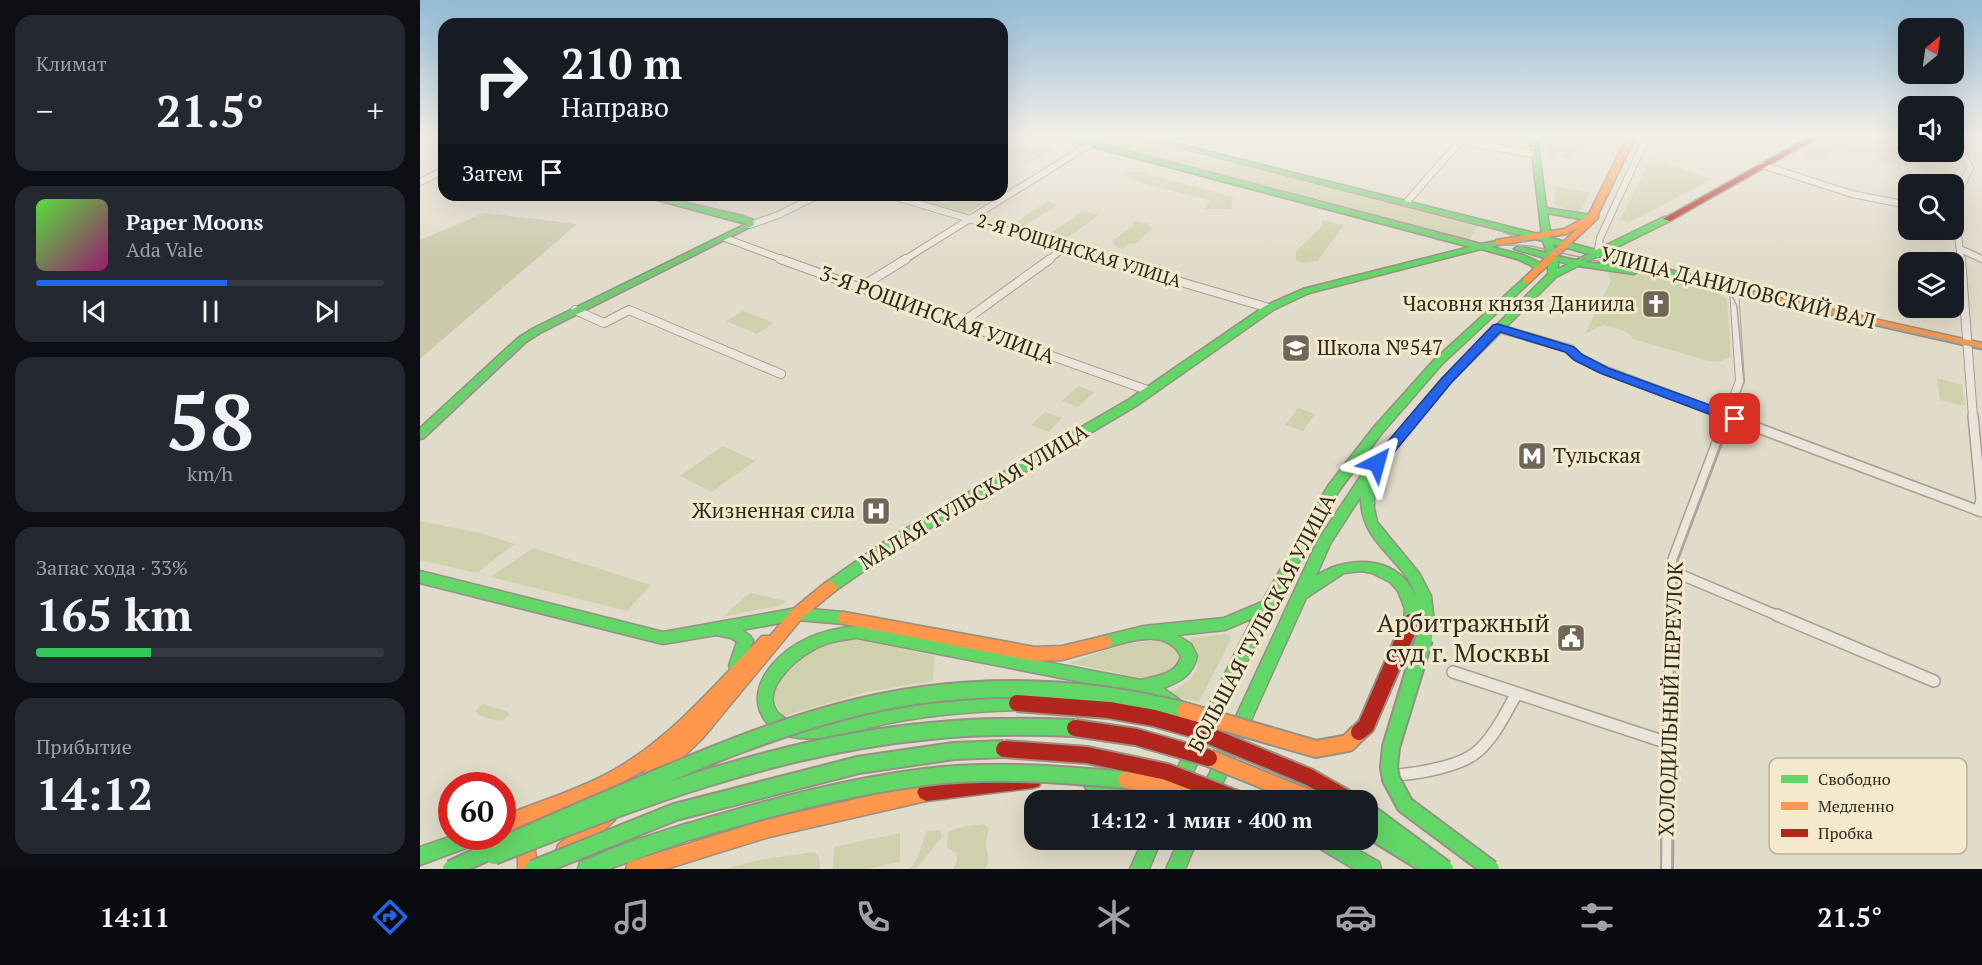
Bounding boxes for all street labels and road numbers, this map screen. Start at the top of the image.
street label: 2-Я РОЩИНСКАЯ УЛИЦА [974,207,1185,293]
street label: УЛИЦА ДАНИЛОВСКИЙ ВАЛ [1598,239,1879,335]
street label: 3-Я РОЩИНСКАЯ УЛИЦА [816,258,1059,370]
street label: МАЛАЯ ТУЛЬСКАЯ УЛИЦА [854,416,1094,576]
street label: БОЛЬШАЯ ТУЛЬСКАЯ УЛИЦА [1181,488,1342,757]
street label: ХОЛОДИЛЬНЫЙ ПЕРЕУЛОК [1651,561,1689,837]

